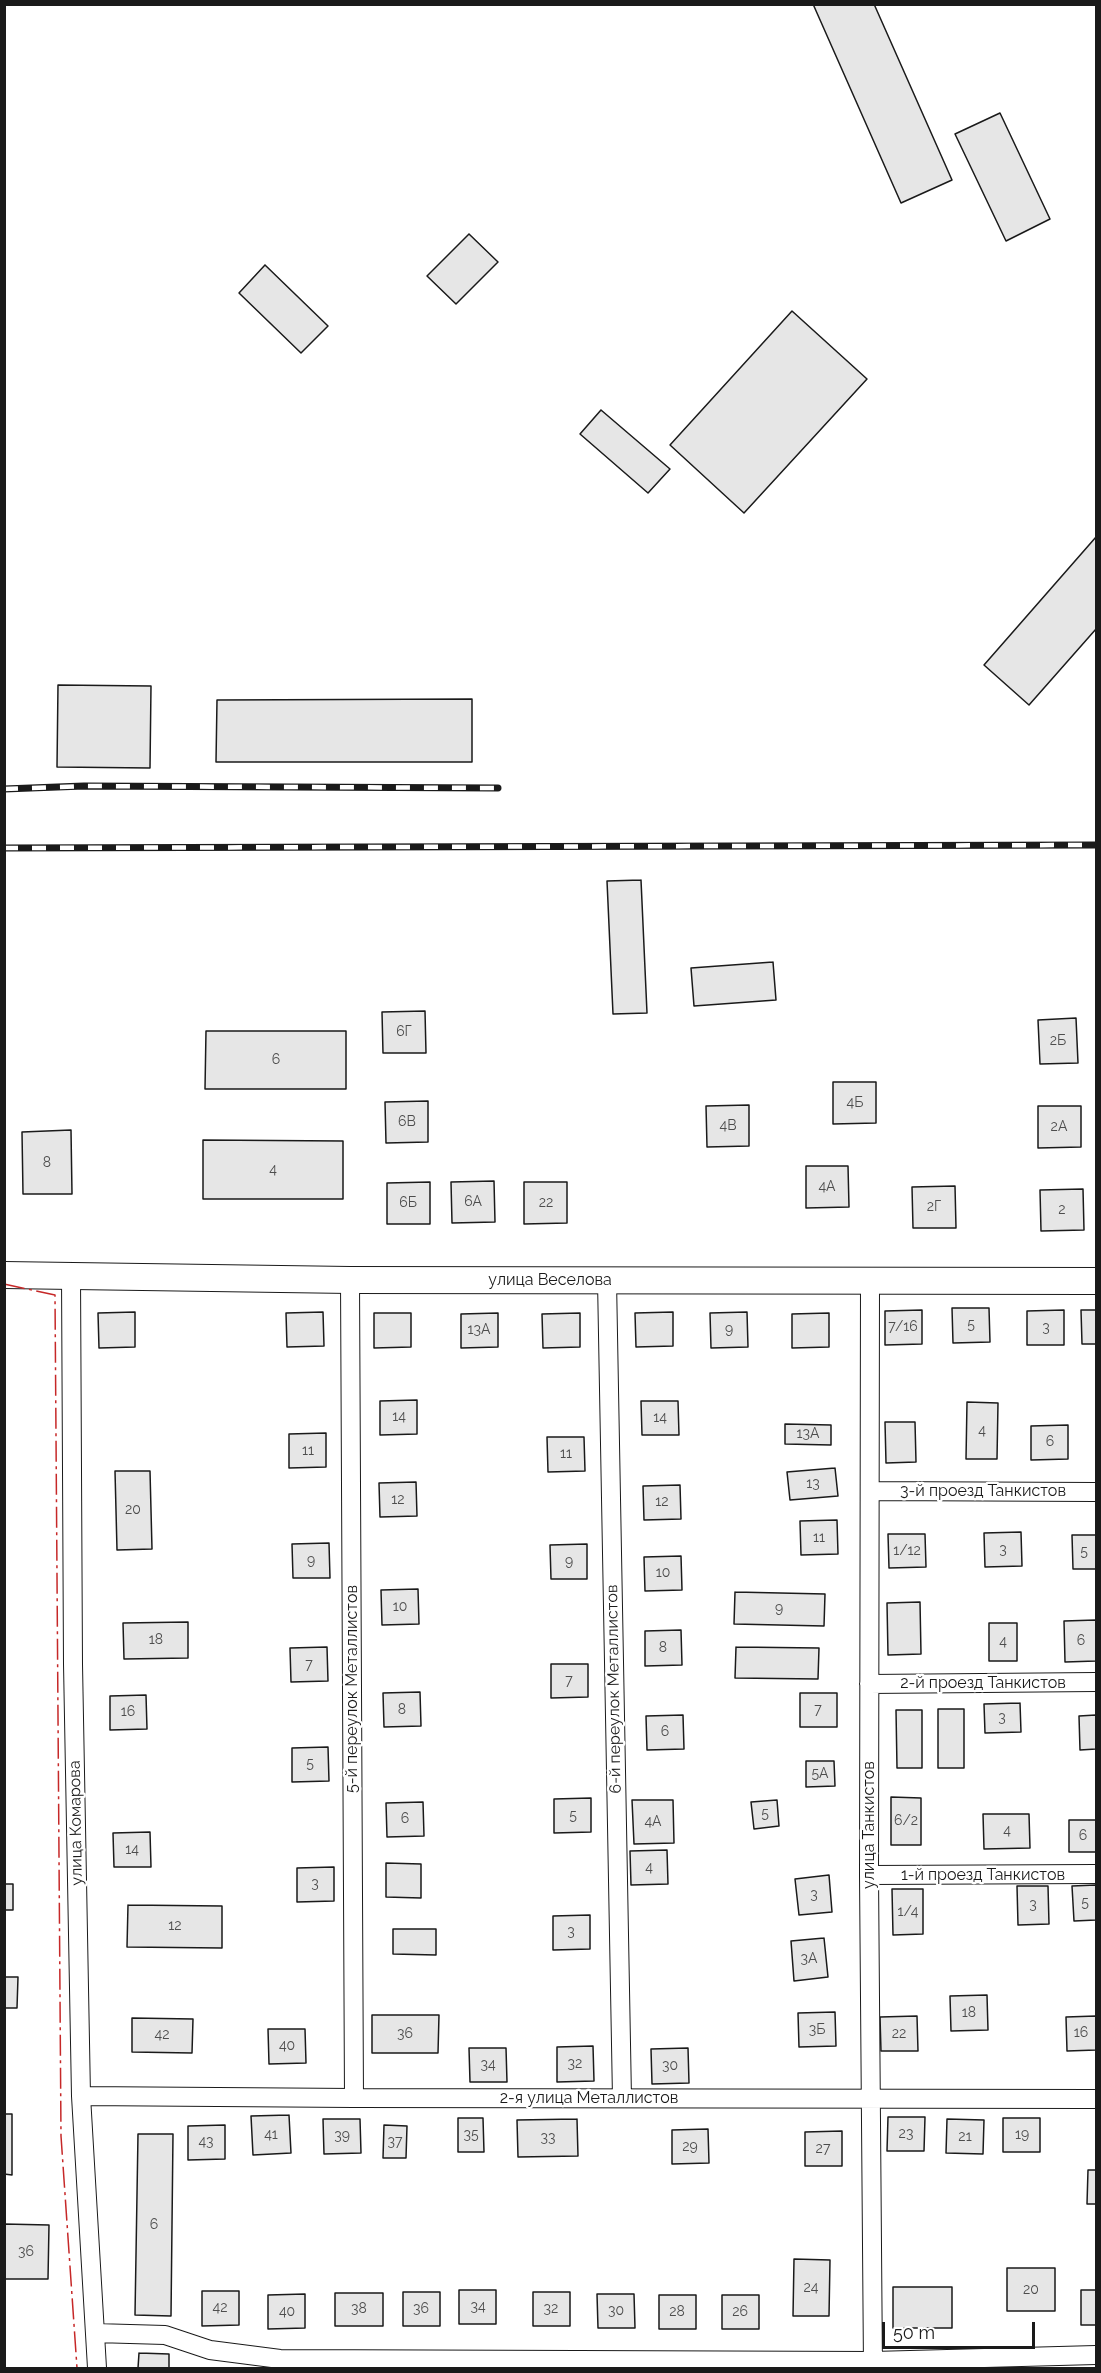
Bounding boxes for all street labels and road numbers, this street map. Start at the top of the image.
street label: улица Веселова [488,1270,612,1290]
street label: 3-й проезд Танкистов [900,1481,1066,1501]
street label: 6-й переулок Металлистов [603,1584,625,1794]
street label: 5-й переулок Металлистов [342,1585,362,1793]
street label: 2-й проезд Танкистов [900,1673,1066,1693]
street label: улица Комарова [65,1760,87,1886]
street label: улица Танкистов [859,1761,879,1889]
street label: 1-й проезд Танкистов [901,1865,1065,1885]
street label: 2-я улица Металлистов [500,2088,678,2108]

